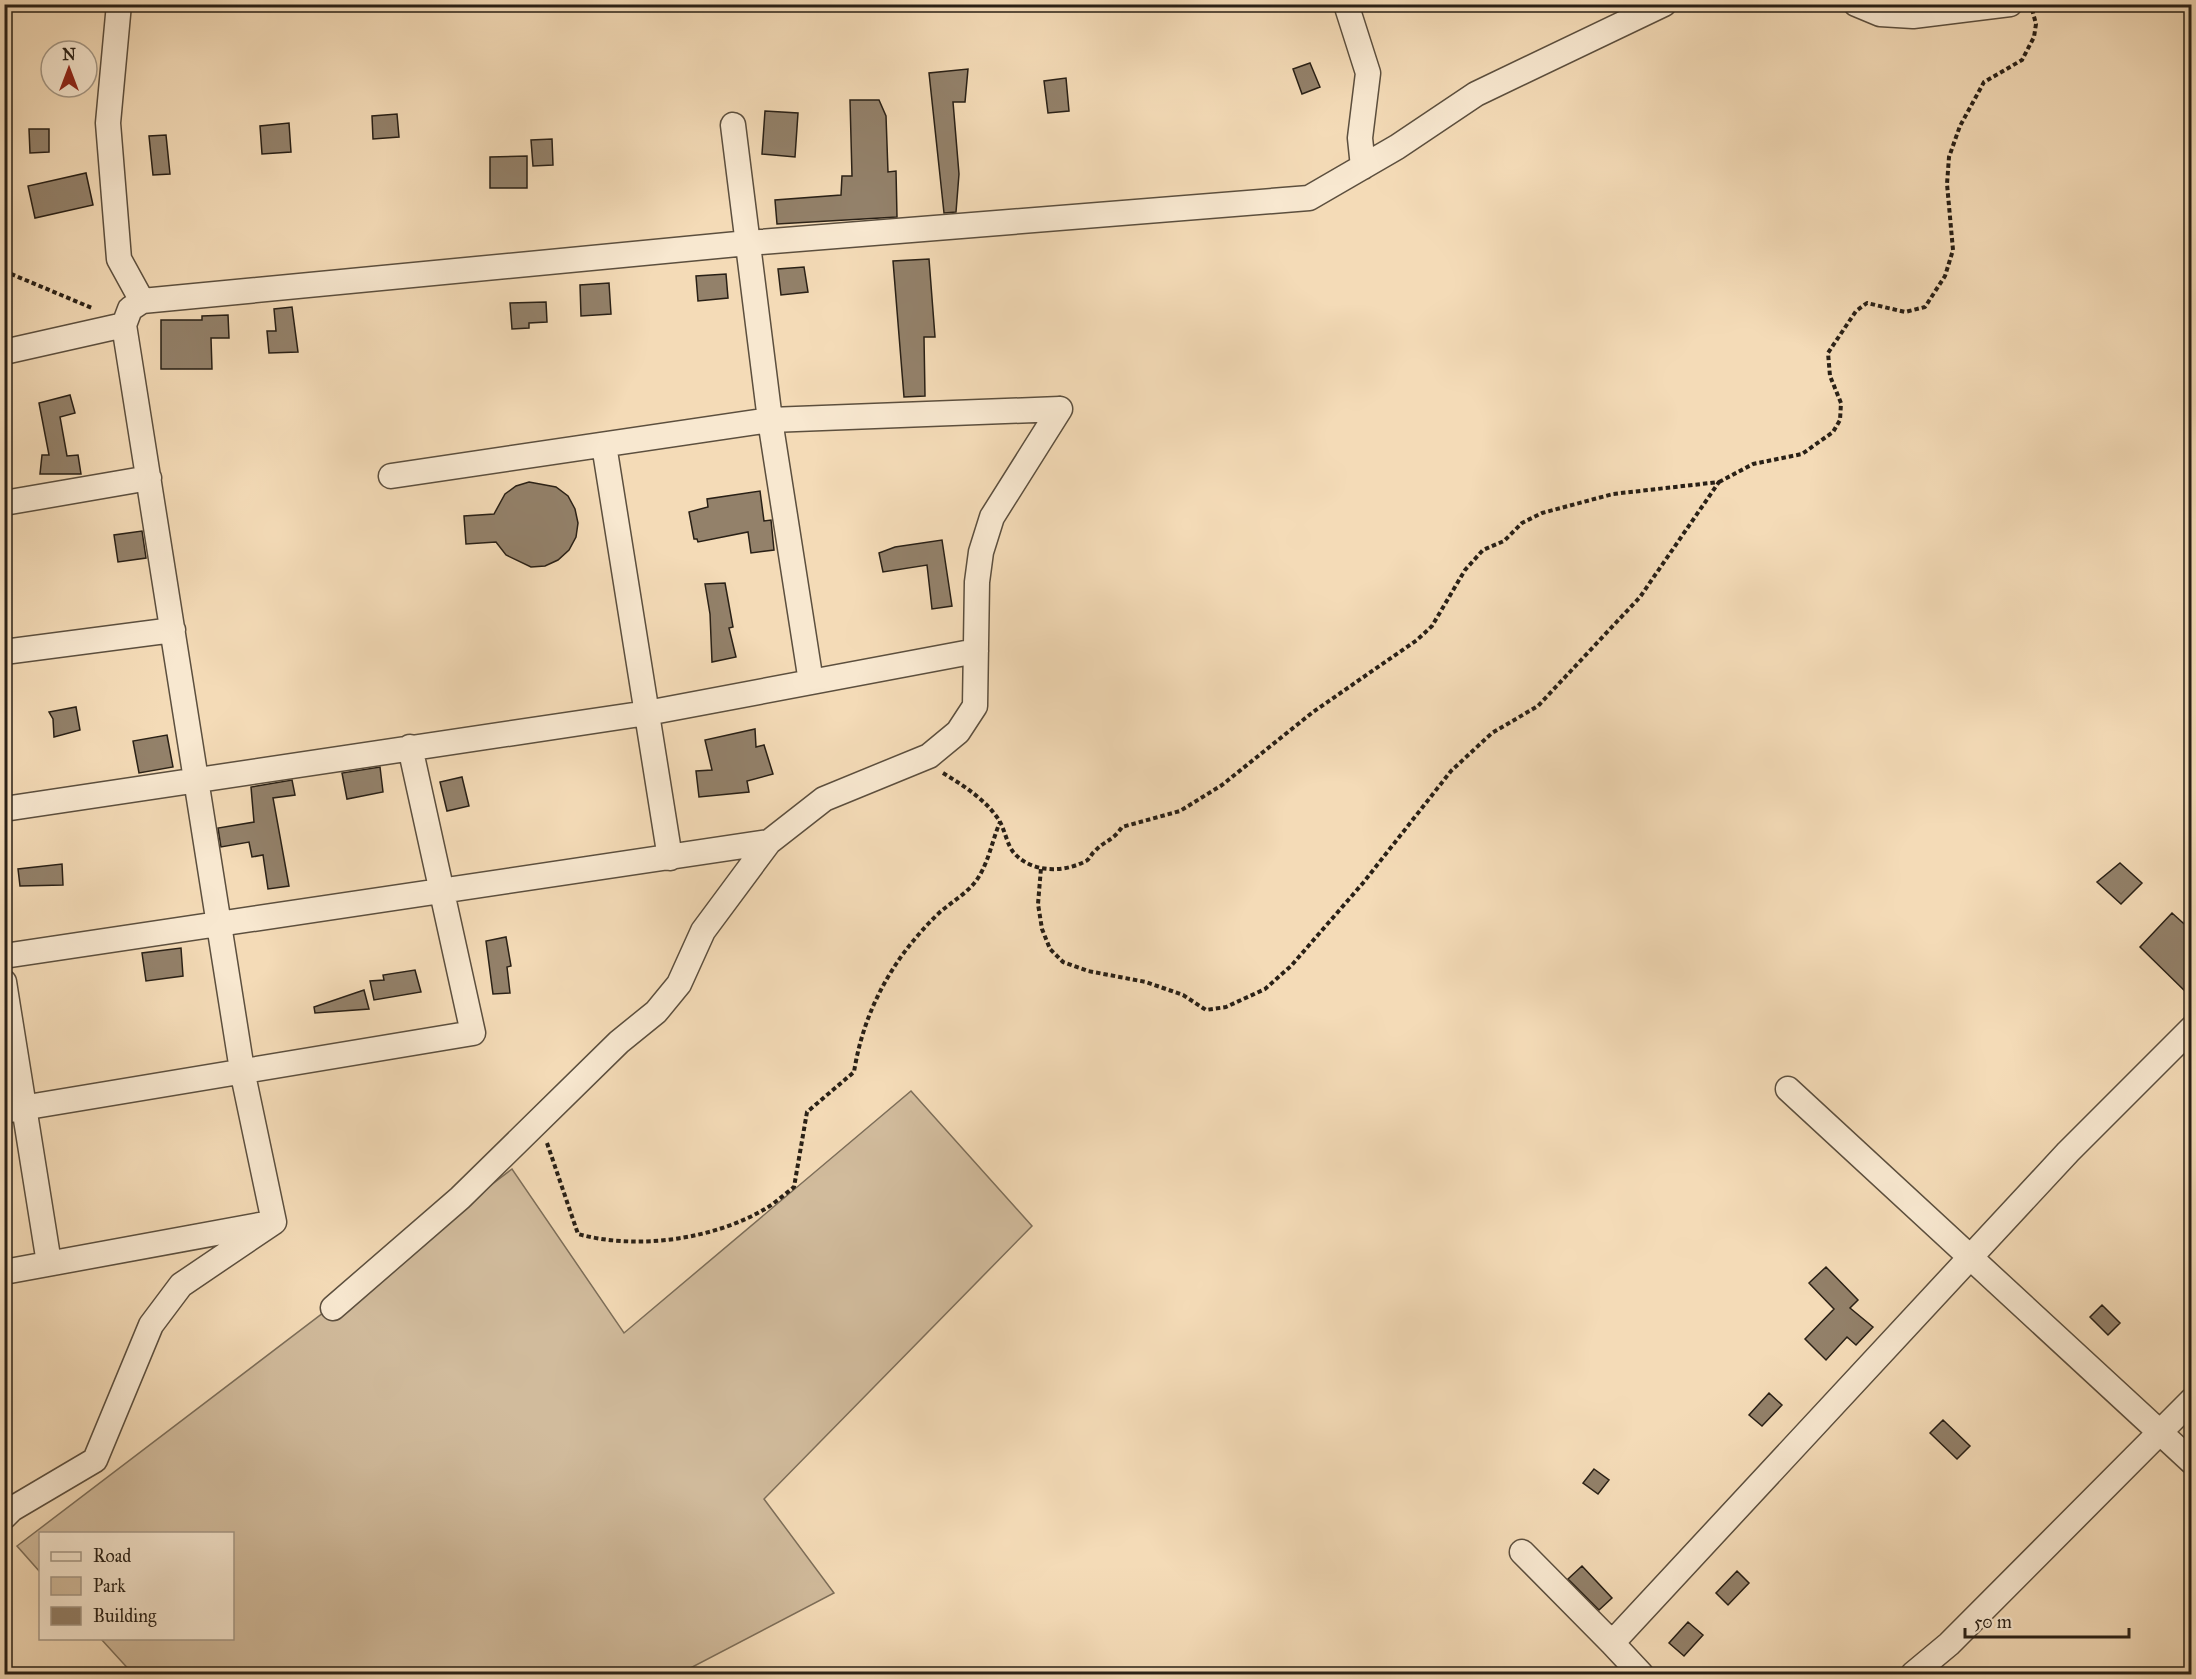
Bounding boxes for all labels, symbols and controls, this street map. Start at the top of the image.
north arrow [39,39,99,99]
text: N [62,45,76,64]
legend [39,1532,234,1640]
text: Road [93,1545,131,1567]
text: Park [93,1575,126,1597]
scale bar [1965,1601,2128,1639]
text: Building [93,1605,157,1628]
text: 50 m [1974,1611,2012,1633]

